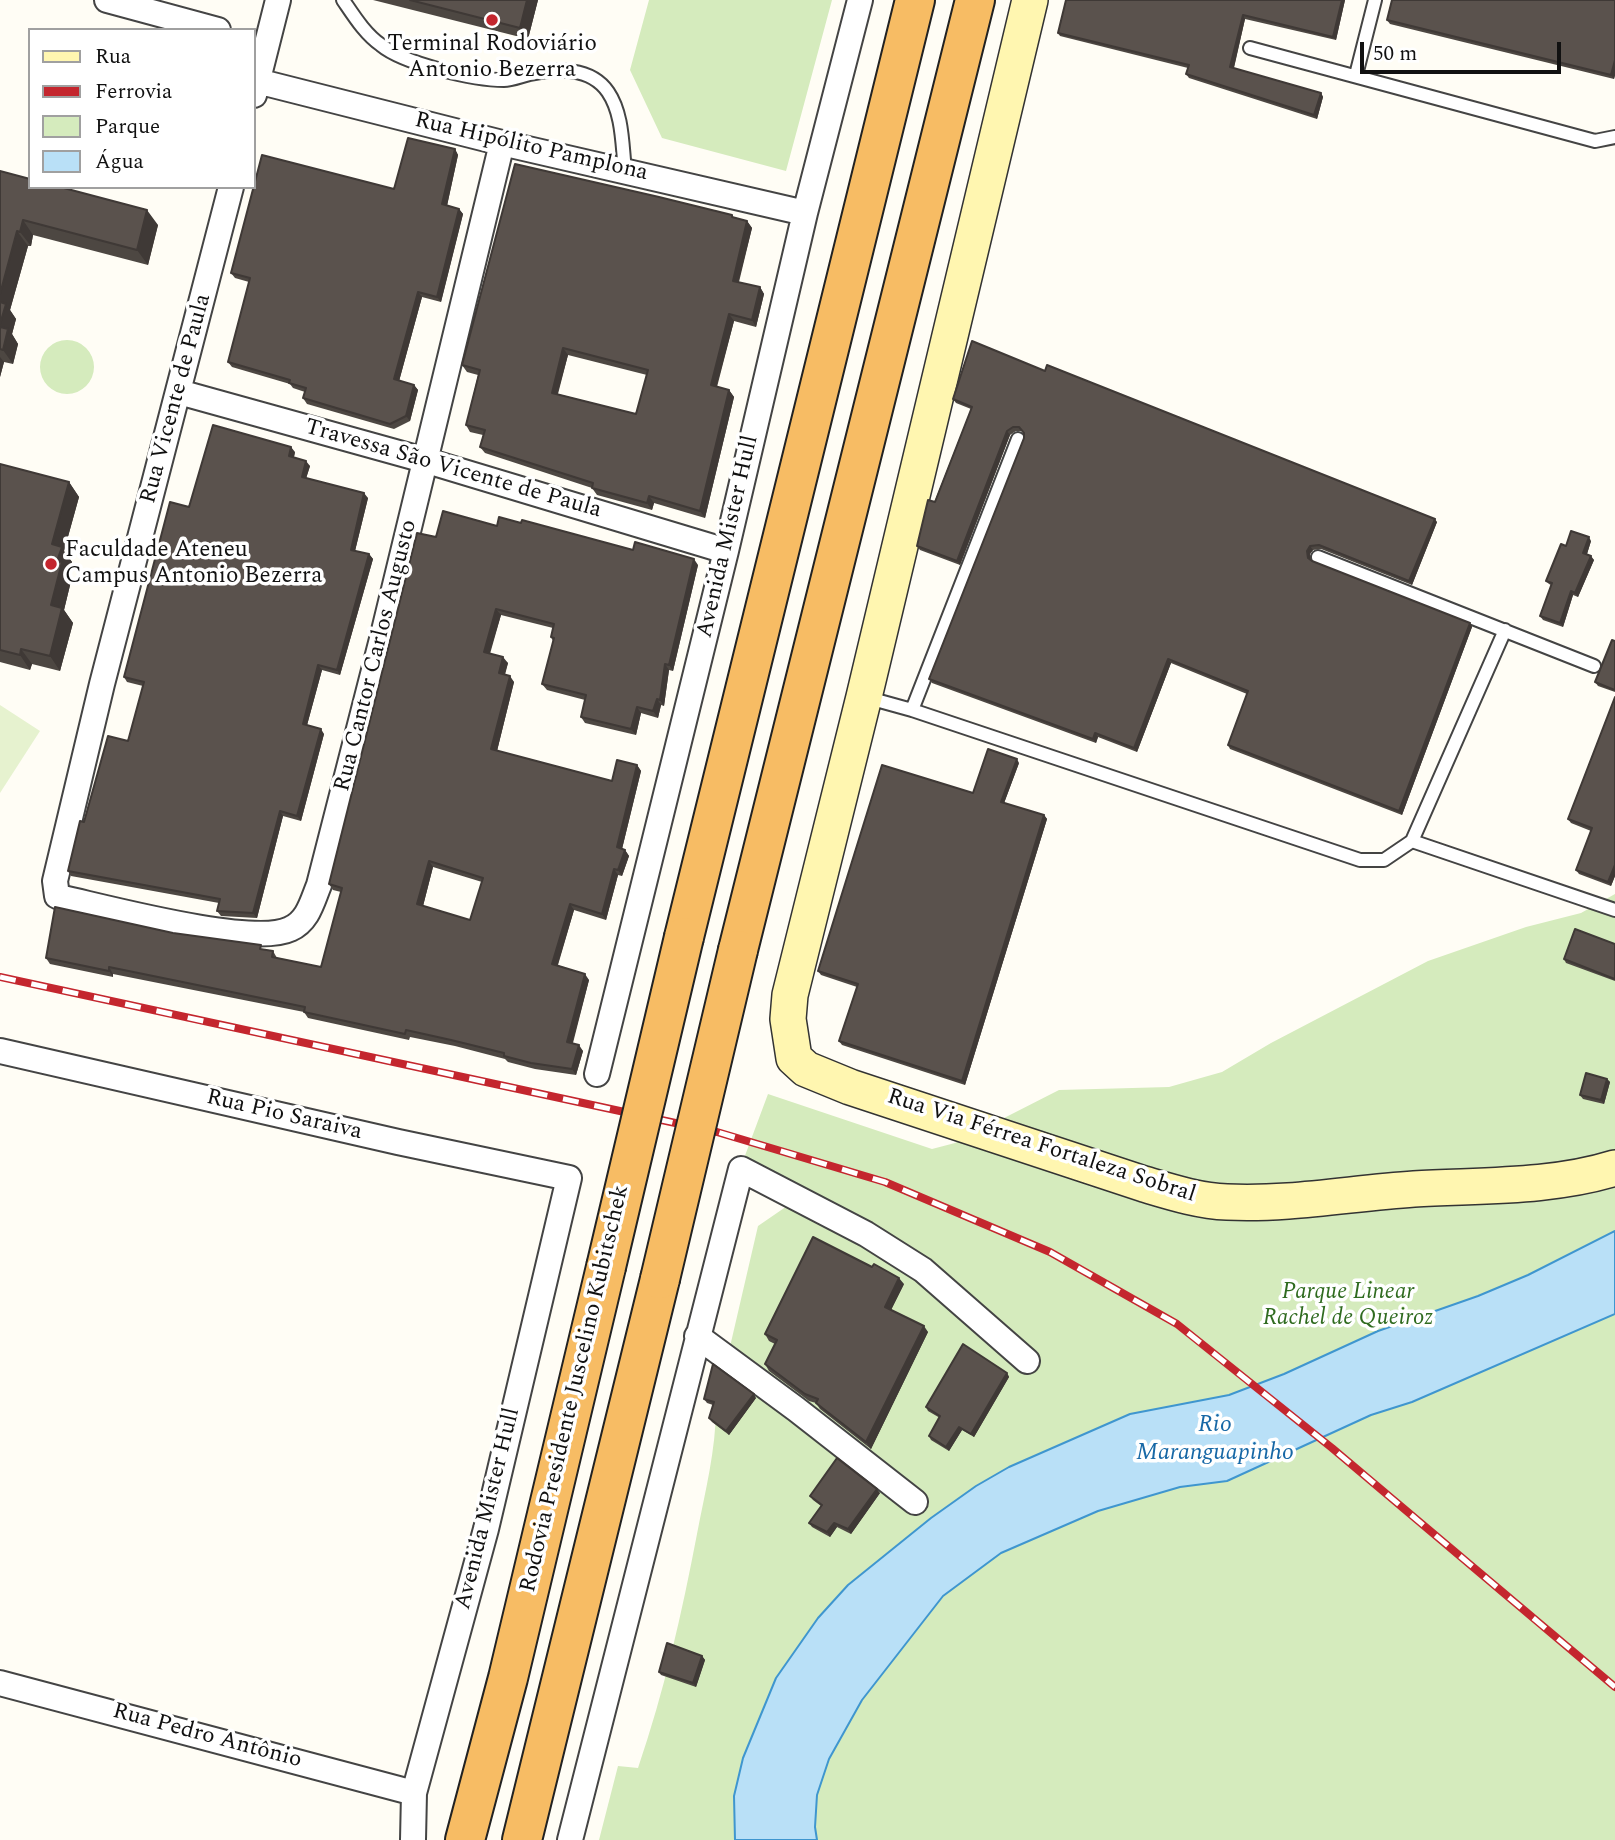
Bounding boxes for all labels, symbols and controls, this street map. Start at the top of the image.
marker: Terminal Rodoviário Antonio Bezerra [484,12,500,28]
legend [28,28,256,189]
scale bar [1363,28,1564,72]
place label: Terminal Rodoviário Antonio Bezerra [387,31,597,85]
text: 50 m [1373,38,1417,70]
text: Rua [95,41,131,73]
text: Ferrovia [95,76,172,108]
street label: Rua Hipólito Pamplona [412,108,650,188]
text: Parque [95,111,160,143]
text: Água [95,146,144,178]
street label: Rua Vicente de Paula [136,291,218,507]
street label: Travessa São Vicente de Paula [302,414,604,526]
street label: Avenida Mister Hull [692,433,766,641]
street label: Rua Cantor Carlos Augusto [330,517,424,795]
place label: Faculdade Ateneu Campus Antonio Bezerra [65,537,322,591]
marker: Faculdade Ateneu Campus Antonio Bezerra [43,556,59,572]
street label: Rua Via Férrea Fortaleza Sobral [883,1084,1199,1210]
street label: Rua Pio Saraiva [203,1085,365,1147]
street label: Rodovia Presidente Juscelino Kubitschek [516,1183,636,1595]
park label: Parque Linear Rachel de Queiroz [1263,1279,1433,1333]
street label: Avenida Mister Hull [451,1405,527,1613]
water label: Rio Maranguapinho [1136,1412,1294,1468]
street label: Rua Pedro Antônio [109,1698,305,1776]

